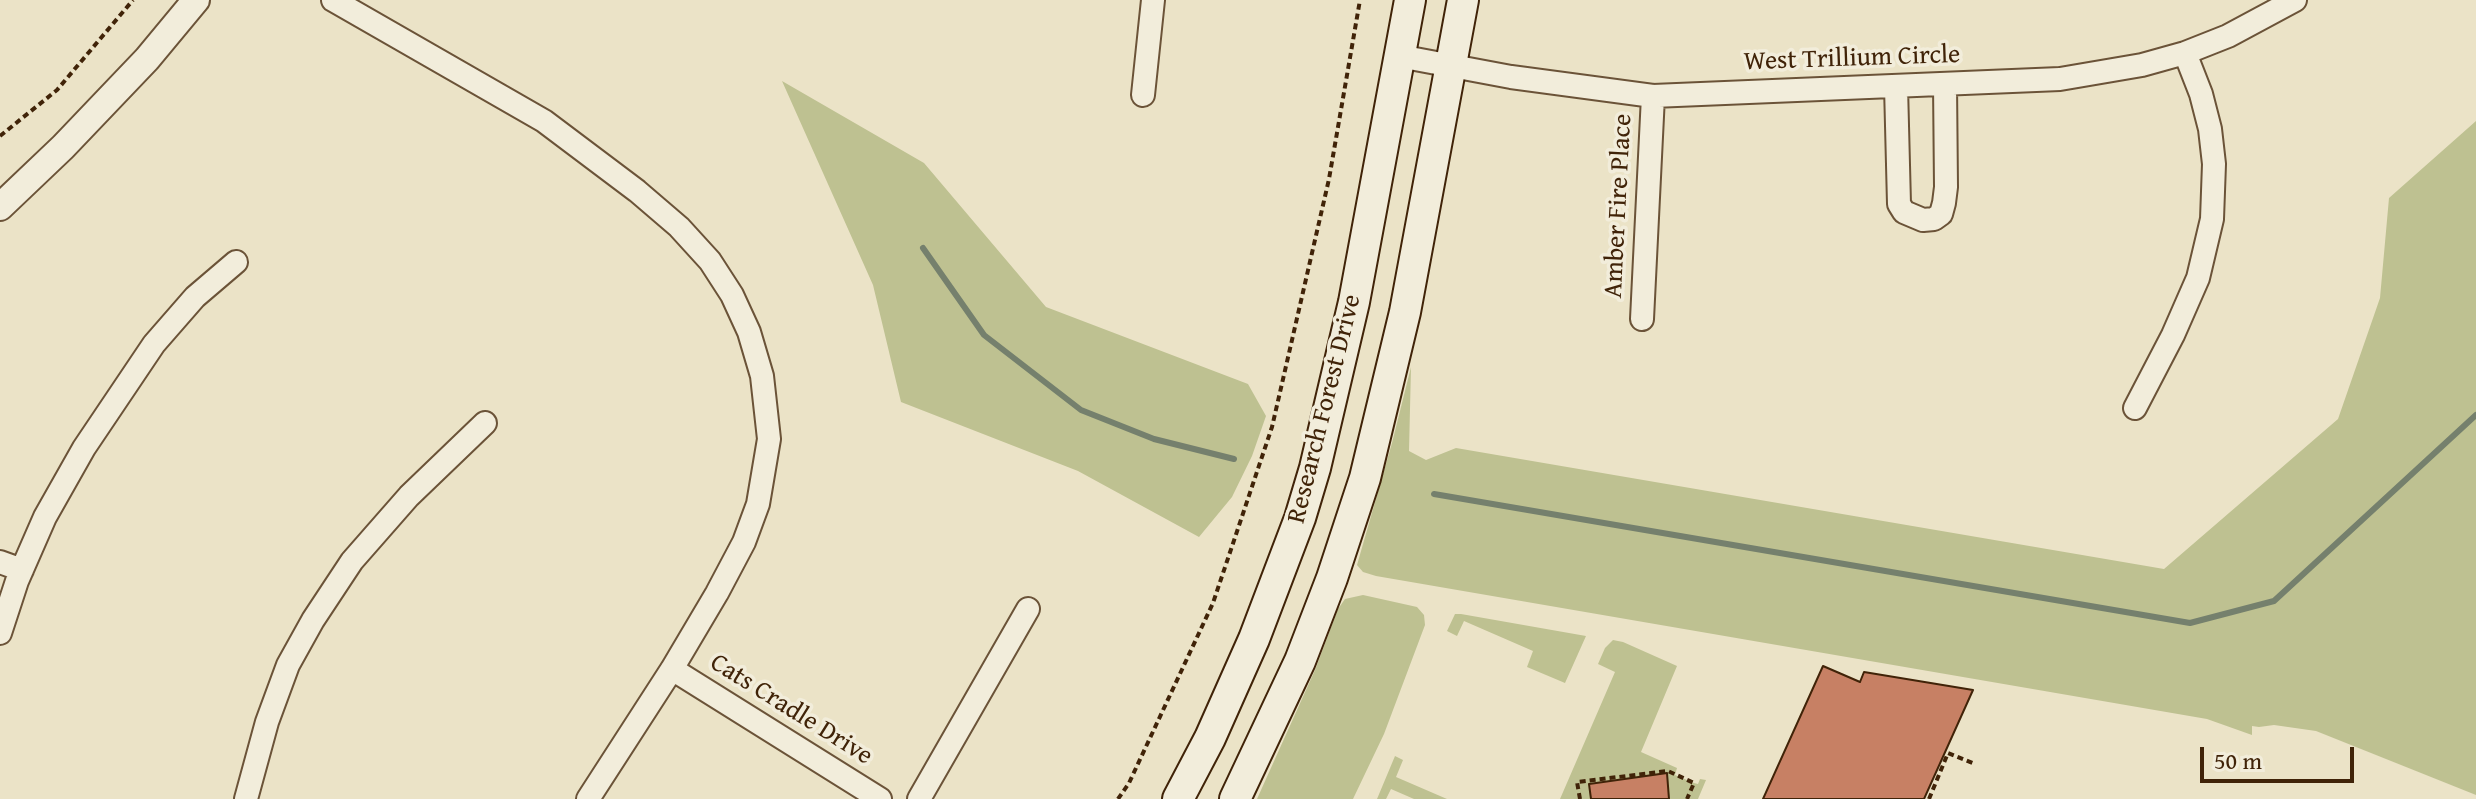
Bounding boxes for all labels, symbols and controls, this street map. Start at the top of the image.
street label: West Trillium Circle [1743,40,1961,78]
street label: Amber Fire Place [1599,113,1639,299]
street label: Research Forest Drive [1281,291,1369,527]
street label: Cats Cradle Drive [704,647,878,773]
scale bar [2204,731,2358,781]
text: 50 m [2214,743,2262,778]

